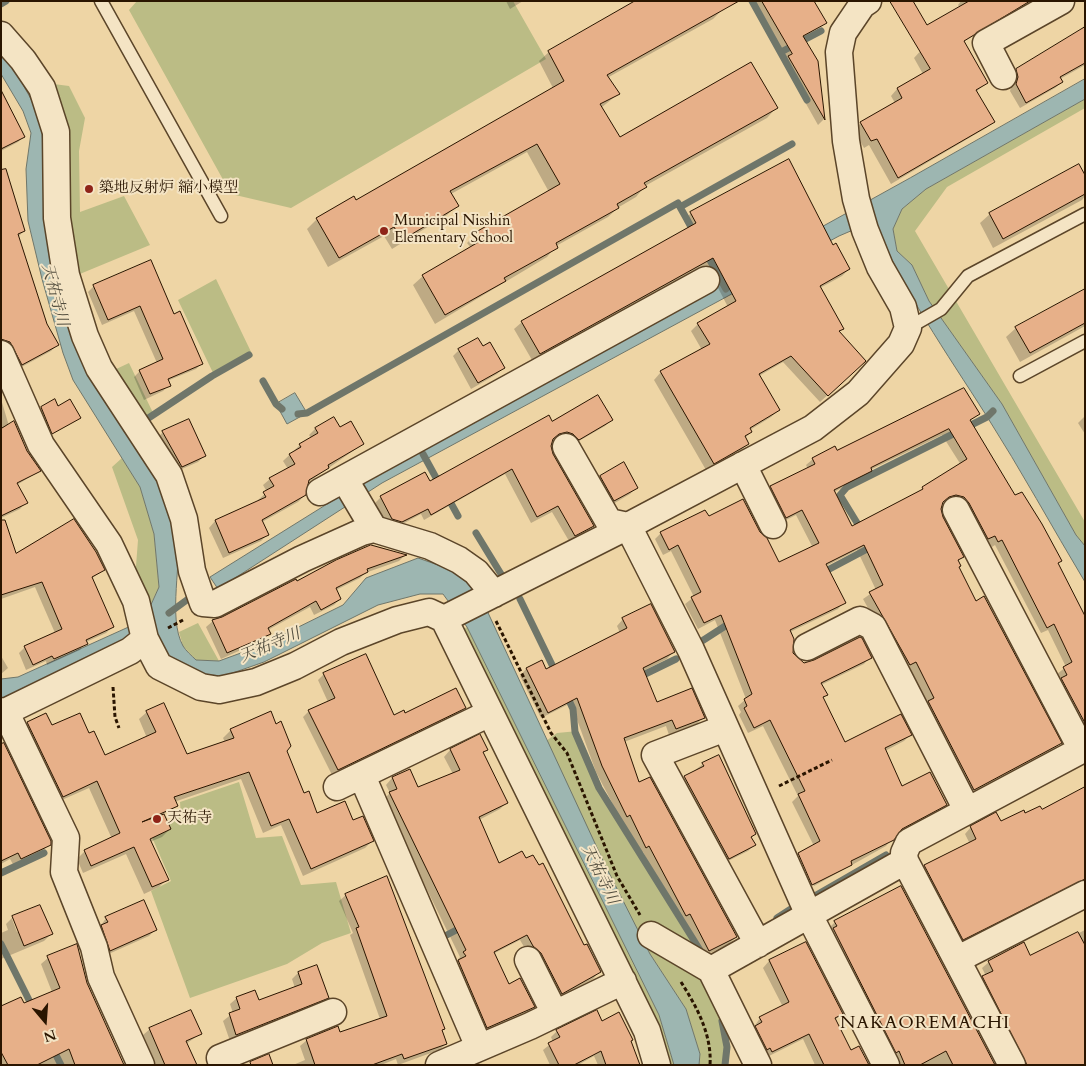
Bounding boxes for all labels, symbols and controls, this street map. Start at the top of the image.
place label: 築地反射炉 縮小模型 [99,180,238,198]
marker: 築地反射炉 縮小模型 [83,183,95,195]
place label: Municipal Nisshin Elementary School [394,213,513,248]
marker: Municipal Nisshin Elementary School [378,225,390,237]
water label: 天祐寺川 [36,262,72,328]
water label: 天祐寺川 [237,625,303,667]
place label: 天祐寺 [167,810,212,828]
marker: 天祐寺 [151,813,163,825]
water label: 天祐寺川 [576,842,622,908]
north arrow [20,996,70,1046]
district label: NAKAOREMACHI [838,1013,1012,1035]
text: N [41,1025,59,1047]

